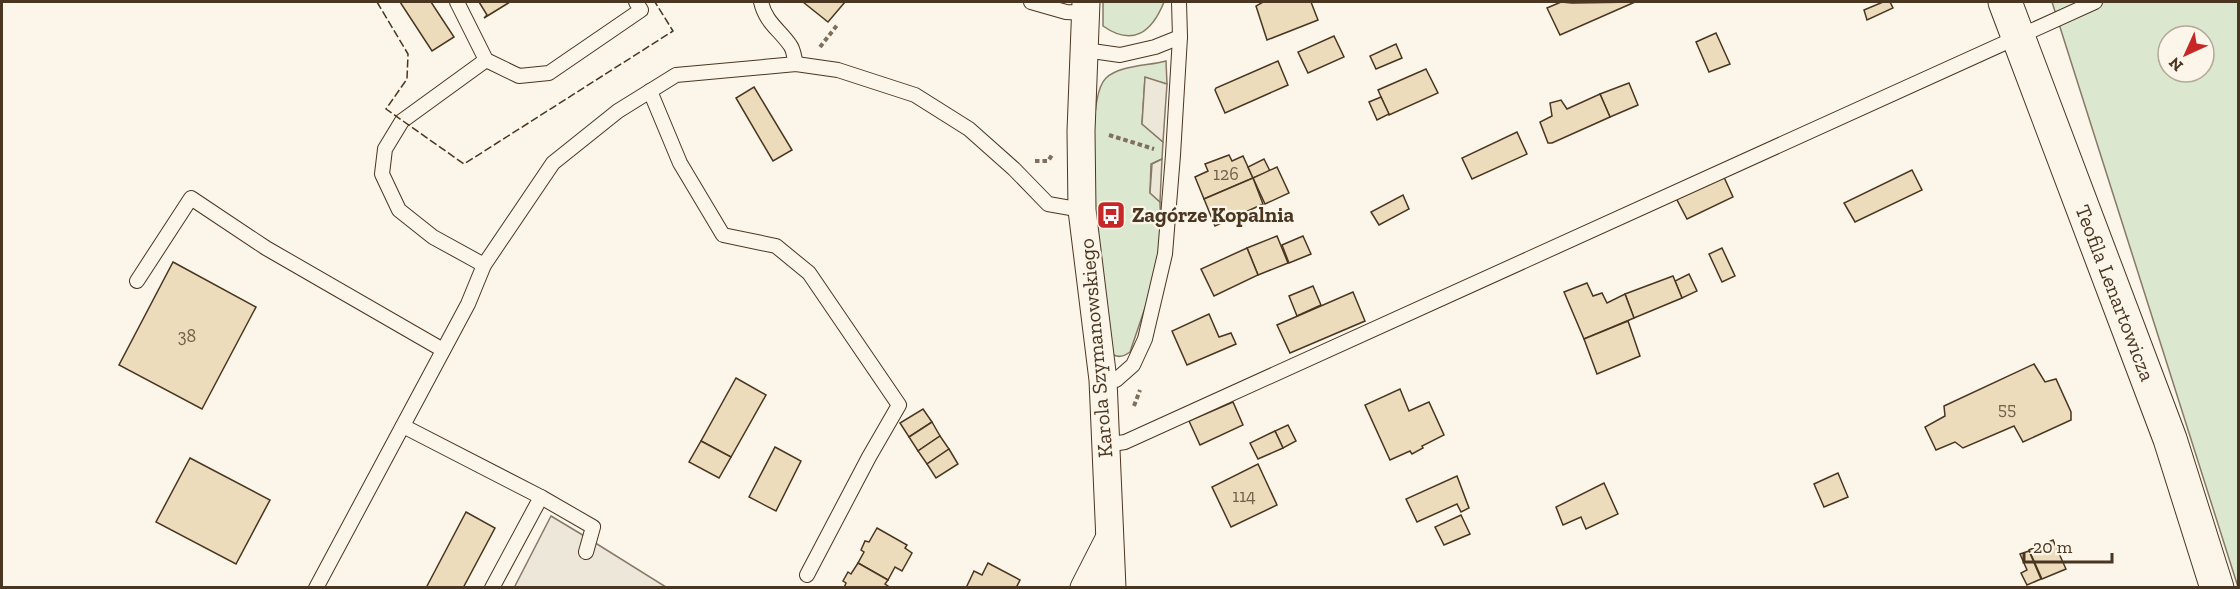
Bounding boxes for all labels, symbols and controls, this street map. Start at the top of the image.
north arrow [2156,24,2216,84]
text: N [2165,53,2187,75]
house number: 126 [1213,163,1239,185]
bus stop icon: Zagórze Kopalnia [1095,199,1127,231]
street label: Teofila Lenartowicza [2070,201,2161,385]
place label: Zagórze Kopalnia [1132,202,1295,227]
street label: Karola Szymanowskiego [1073,237,1118,459]
house number: 38 [178,325,196,347]
house number: 55 [1998,398,2016,420]
house number: 114 [1232,485,1256,507]
scale bar [2024,526,2112,564]
text: 20 m [2033,536,2073,558]

